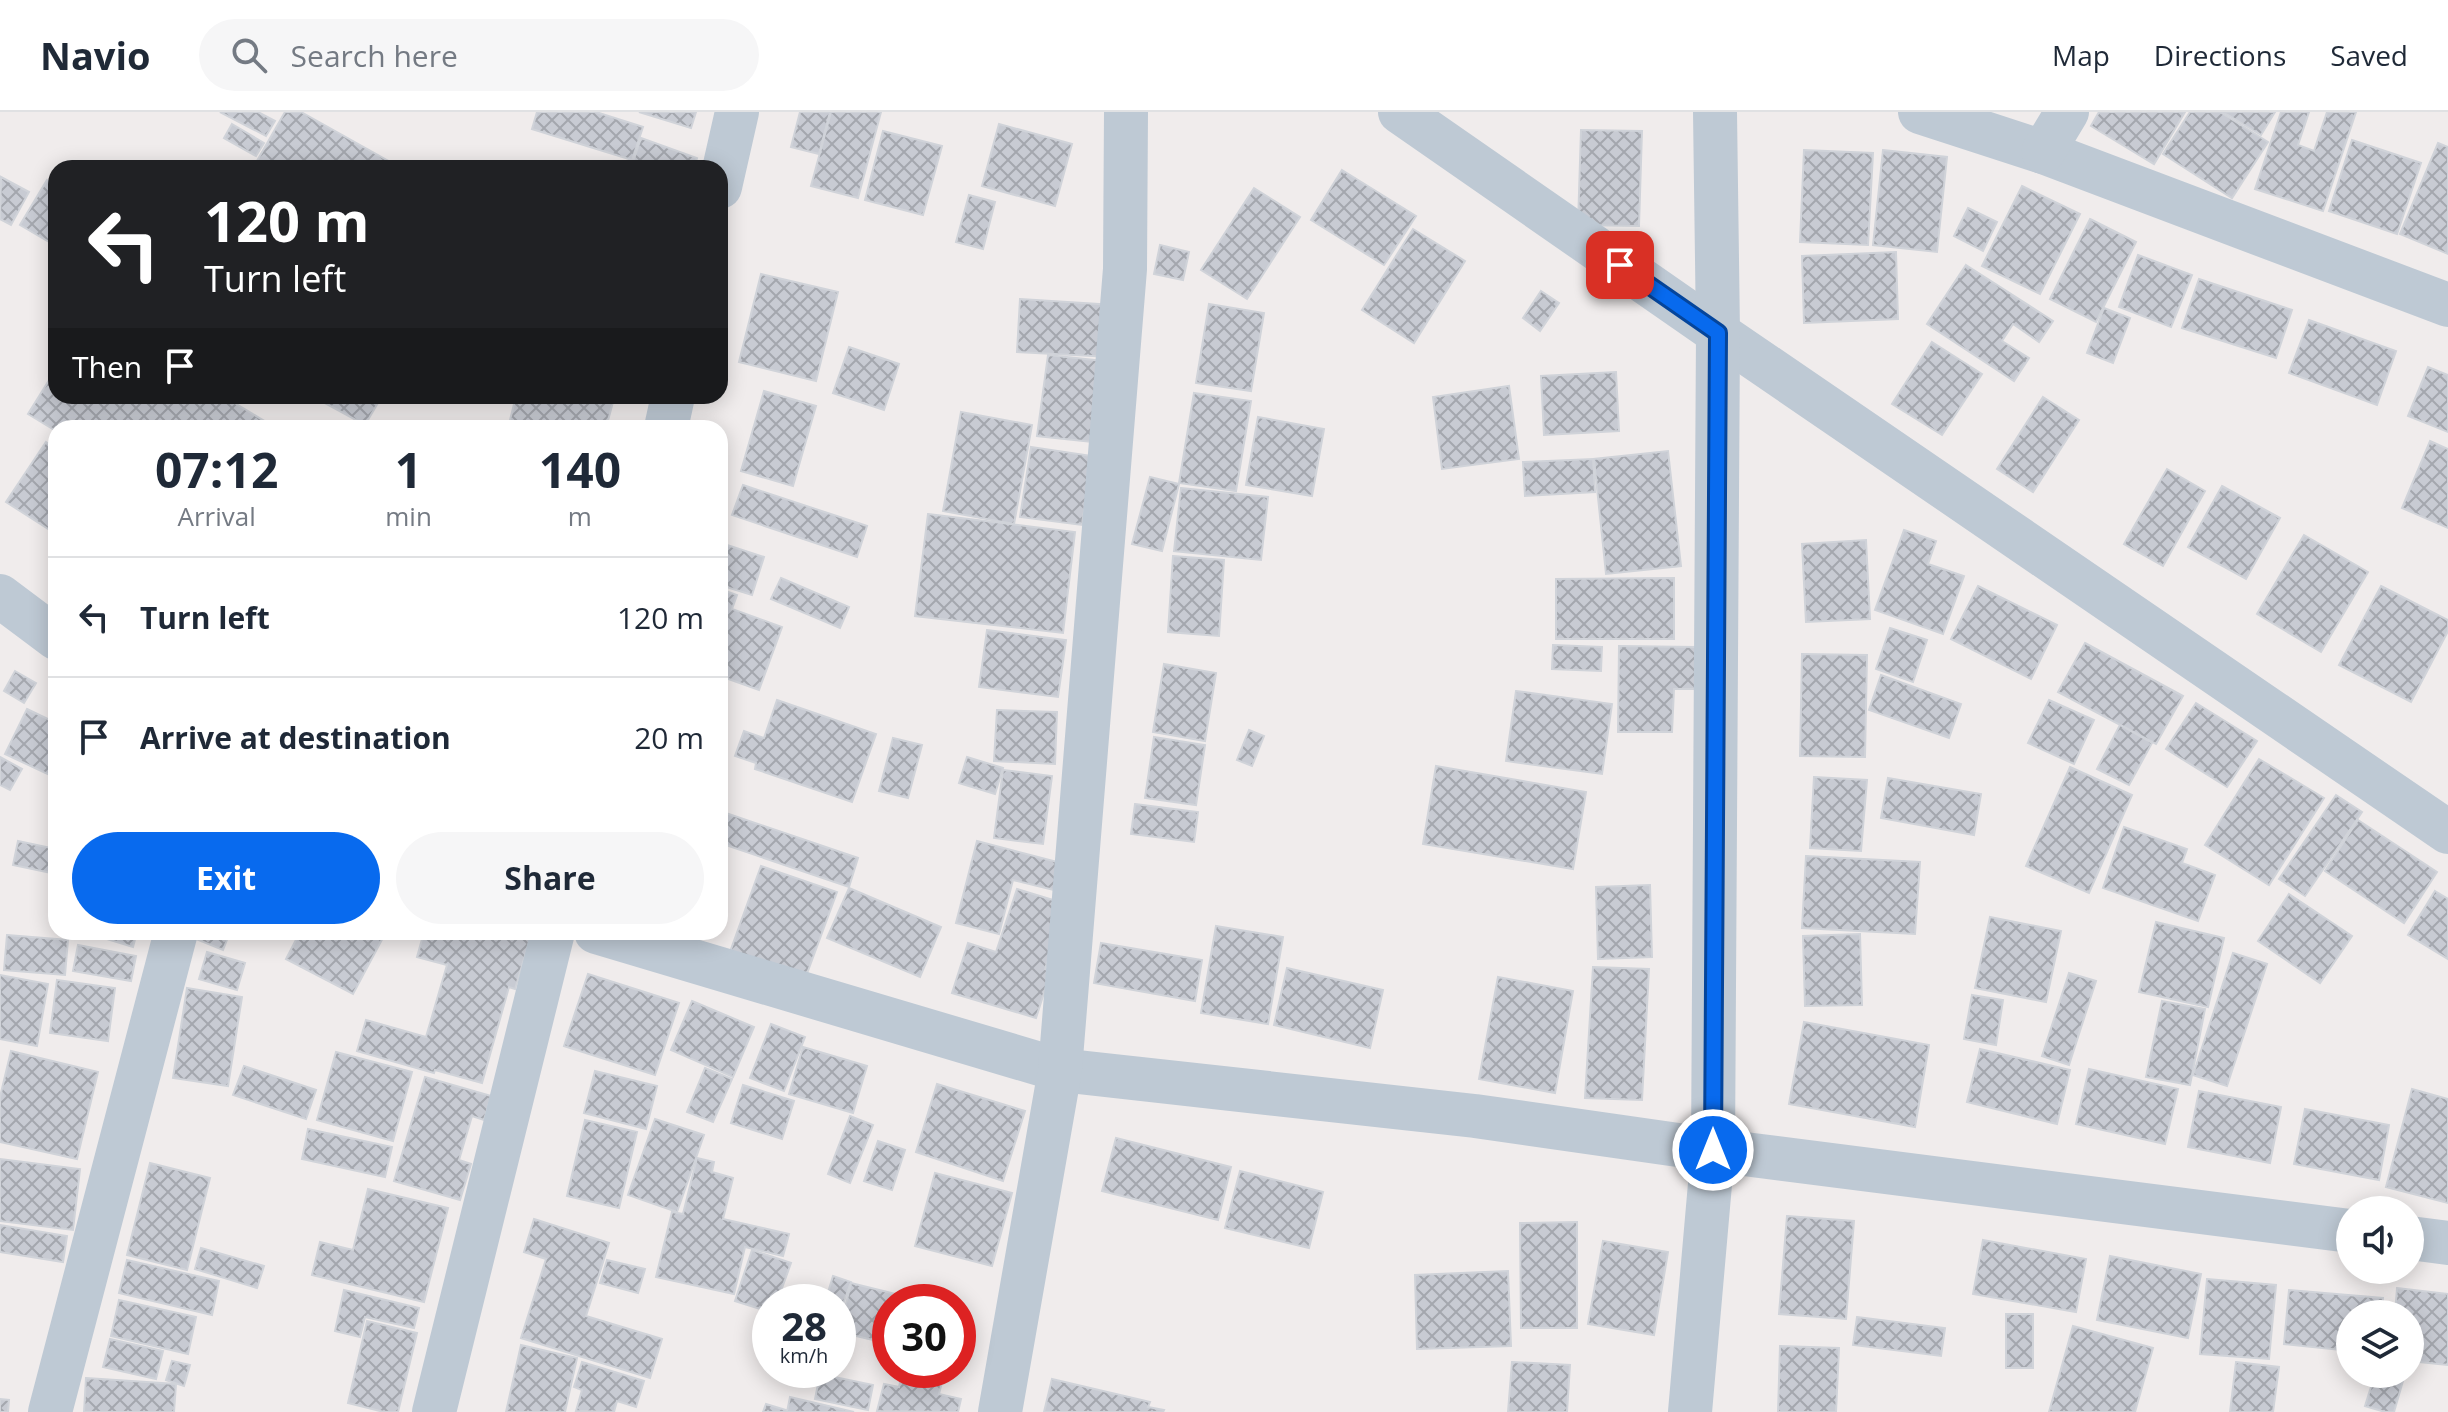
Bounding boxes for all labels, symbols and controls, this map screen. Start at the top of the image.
search box [199,19,759,91]
text: Navio [40,29,151,81]
icon: search [227,33,271,77]
text: Search here [291,35,458,76]
text: Map [2052,36,2110,74]
text: Directions [2154,36,2286,74]
text: Saved [2330,36,2408,74]
text: 120 m [204,182,370,258]
icon: left [72,192,176,296]
pin [1586,231,1654,299]
icon: arrive [1598,243,1642,287]
text: Turn left [204,254,346,303]
icon: arrive [158,344,202,388]
text: Then [72,346,142,387]
text: 07:12 [155,437,278,502]
text: 1 [395,437,422,502]
text: 140 [539,437,621,502]
text: Arrival [177,498,256,534]
text: min [385,498,432,534]
text: m [568,498,592,534]
icon: left [72,595,116,639]
text: Turn left [140,597,270,638]
text: 120 m [617,597,704,638]
icon: arrive [72,715,116,759]
text: Arrive at destination [140,717,451,758]
text: 20 m [634,717,704,758]
button: Exit [72,832,380,924]
button: Share [396,832,704,924]
position arrow [1671,1108,1755,1192]
map controls [2336,1196,2424,1388]
button: sound [2336,1196,2424,1284]
speed limit sign: 30 [872,1284,976,1388]
text: 28 [781,1298,827,1353]
button: layers [2336,1300,2424,1388]
text: km/h [780,1342,828,1369]

